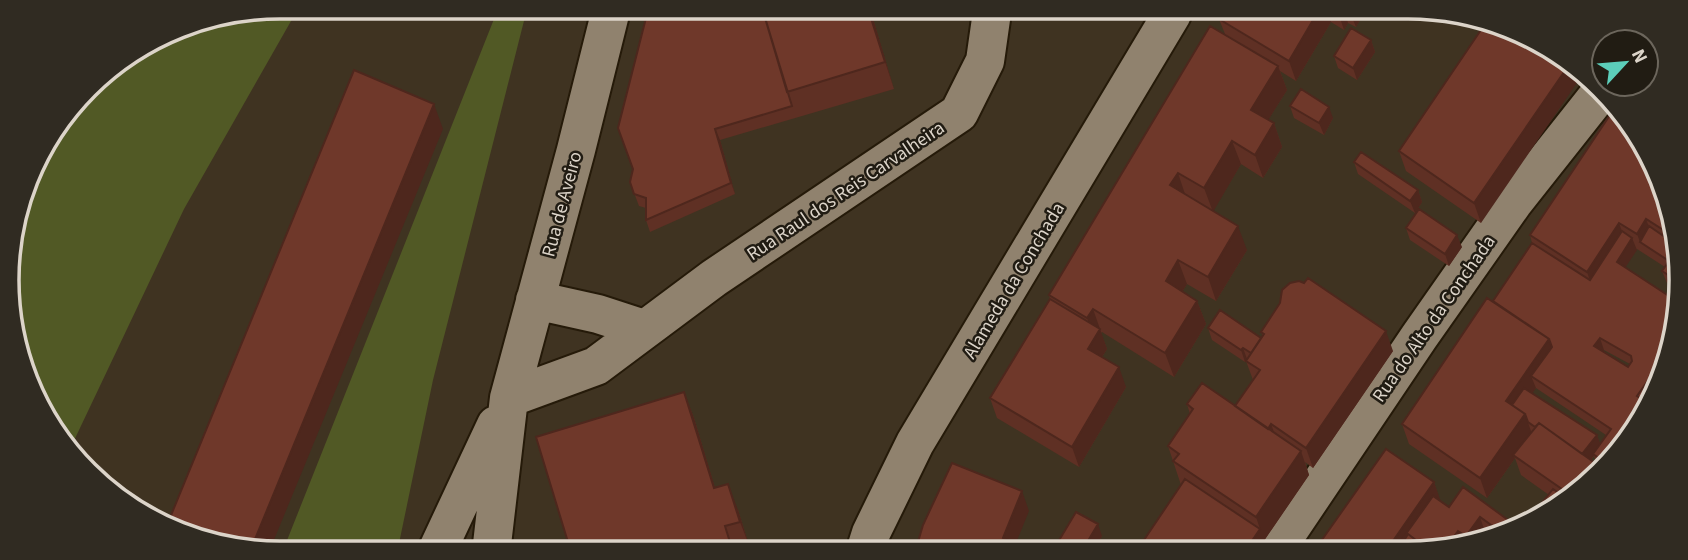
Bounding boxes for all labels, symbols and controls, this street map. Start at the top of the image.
north arrow [1590,28,1660,98]
text: N [1624,45,1654,68]
street label: Rua Raul dos Reis Carvalheira [742,115,950,268]
street label: Rua de Aveiro [535,149,589,260]
street label: Alameda da Conchada [957,198,1072,364]
street label: Rua do Alto da Conchada [1366,230,1502,408]

